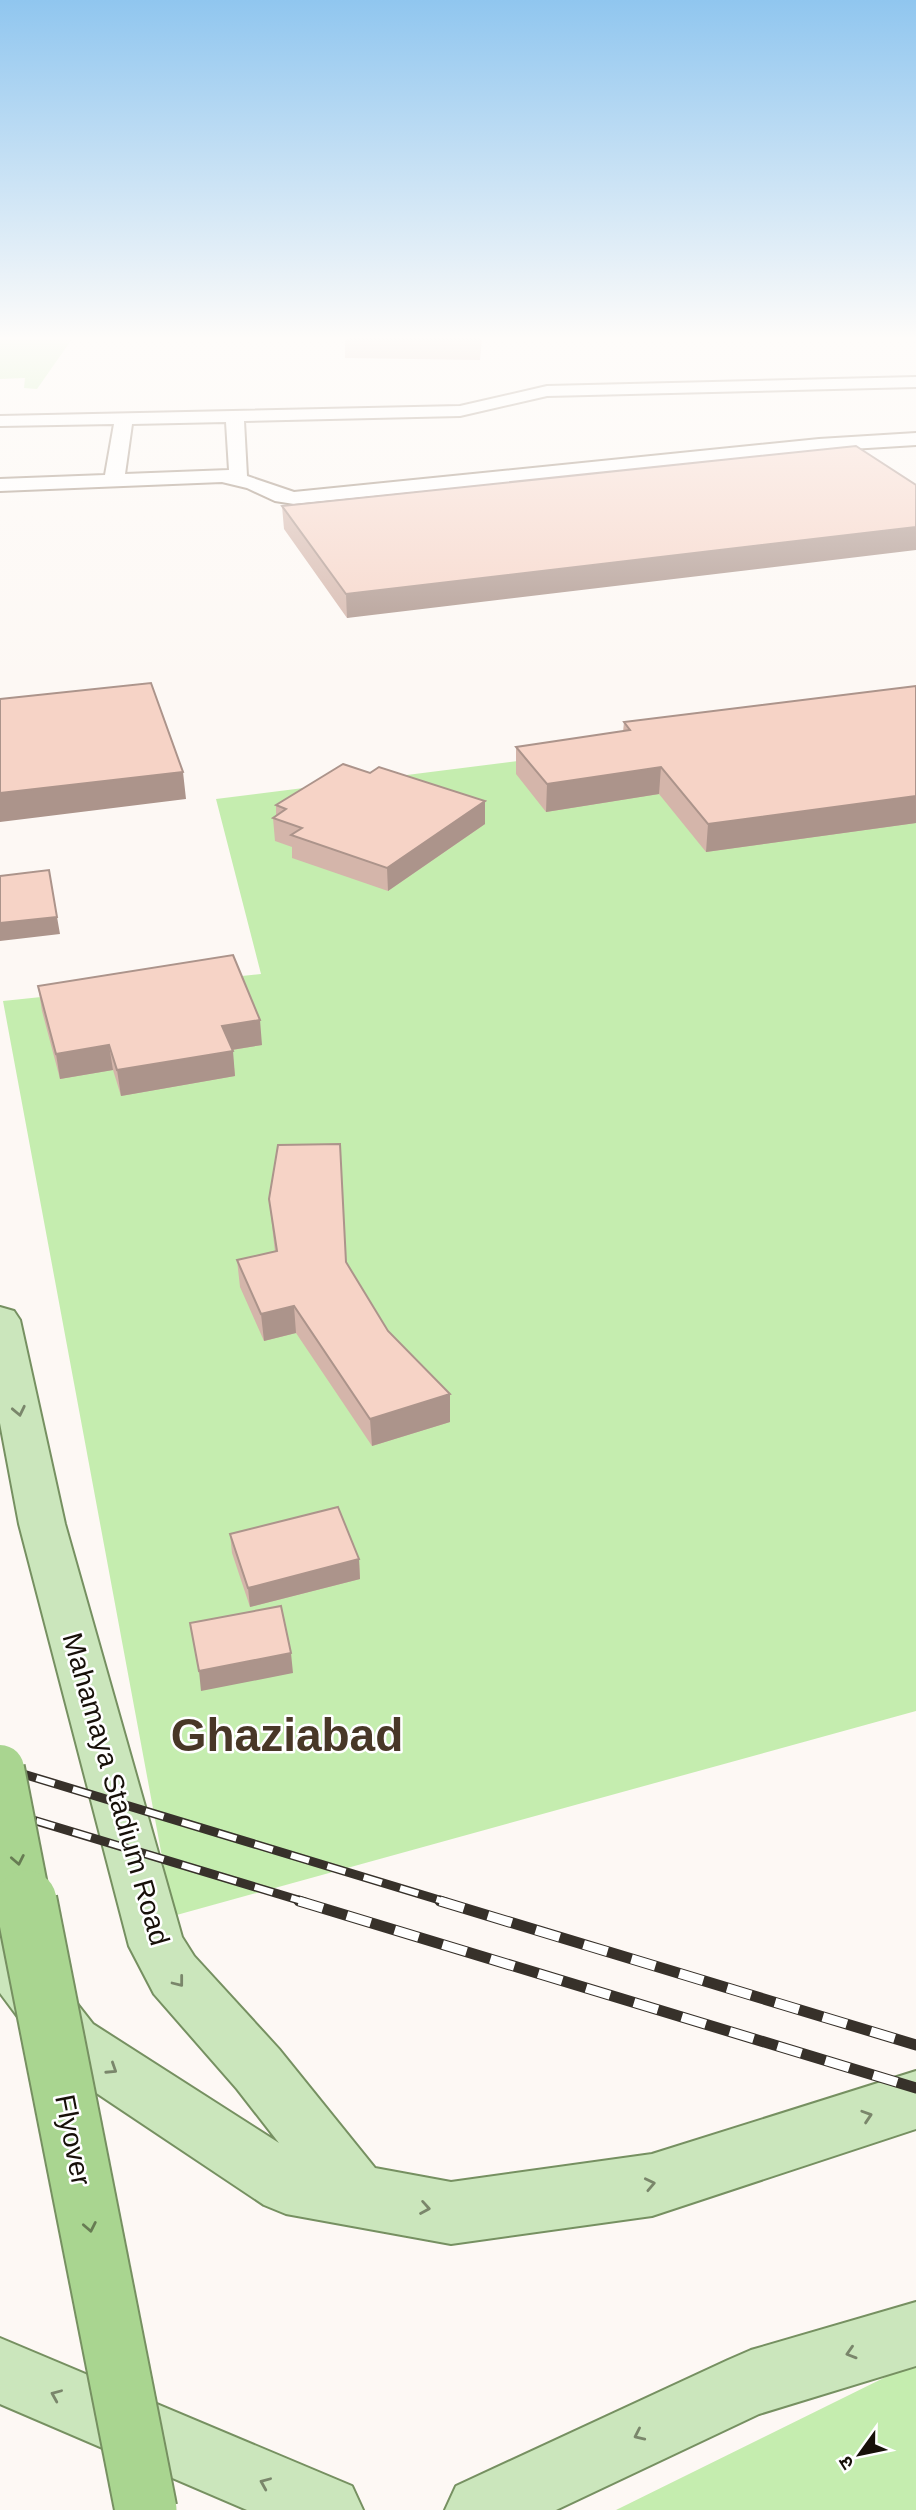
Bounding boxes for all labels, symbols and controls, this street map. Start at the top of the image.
one-way arrow [10,1405,25,1417]
street label: Mahamaya Stadium Road [56,1629,176,1949]
district label: Ghaziabad [171,1709,403,1761]
one-way arrow [10,1854,25,1866]
one-way arrow [171,1974,184,1986]
one-way arrow [104,2061,117,2074]
street label: Flyover [49,2092,97,2188]
one-way arrow [861,2110,873,2124]
one-way arrow [644,2178,656,2192]
one-way arrow [419,2200,431,2215]
one-way arrow [82,2221,97,2233]
one-way arrow [845,2345,857,2360]
one-way arrow [50,2389,63,2403]
north arrow [825,2419,895,2489]
one-way arrow [634,2427,646,2441]
text: उ [834,2452,858,2473]
one-way arrow [260,2478,272,2492]

